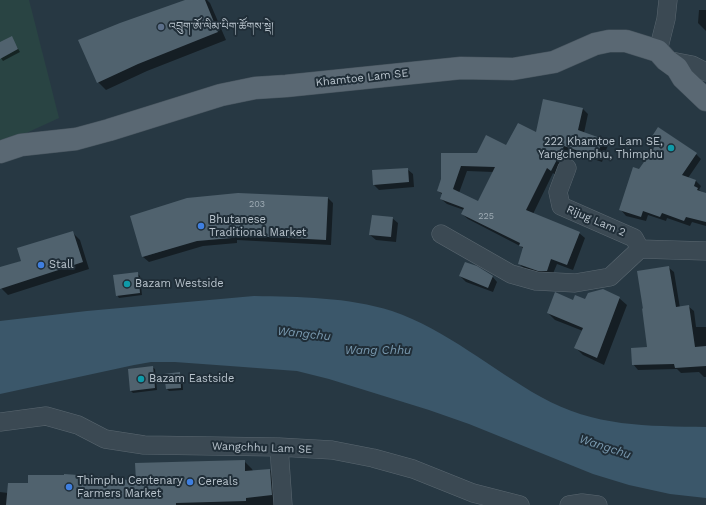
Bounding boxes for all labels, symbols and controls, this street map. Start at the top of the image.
place label: འབྲུག་ཨོ་ལིམ་པིག་ཚོགས་སྡེ། [169,20,274,34]
marker: འབྲུག་ཨོ་ལིམ་པིག་ཚོགས་སྡེ། [156,22,166,32]
street label: Khamtoe Lam SE [315,67,409,89]
place label: 222 Khamtoe Lam SE, Yangchenphu, Thimphu [538,135,663,161]
marker: 222 Khamtoe Lam SE, Yangchenphu, Thimphu [666,143,676,153]
house number: 203 [249,199,265,209]
street label: Rijug Lam 2 [564,203,628,239]
house number: 225 [478,211,494,221]
place label: Bhutanese Traditional Market [209,213,306,239]
marker: Bhutanese Traditional Market [196,221,206,231]
place label: Stall [49,258,74,272]
marker: Stall [36,260,46,270]
place label: Bazam Westside [135,277,224,291]
marker: Bazam Westside [122,279,132,289]
water label: Wangchu [277,324,331,344]
water label: Wang Chhu [345,343,411,357]
place label: Bazam Eastside [149,372,234,386]
marker: Bazam Eastside [136,374,146,384]
water label: Wangchu [577,432,633,462]
street label: Wangchhu Lam SE [212,440,312,456]
place label: Thimphu Centenary Farmers Market [77,474,183,500]
place label: Cereals [198,475,238,489]
marker: Cereals [185,477,195,487]
marker: Thimphu Centenary Farmers Market [64,482,74,492]

